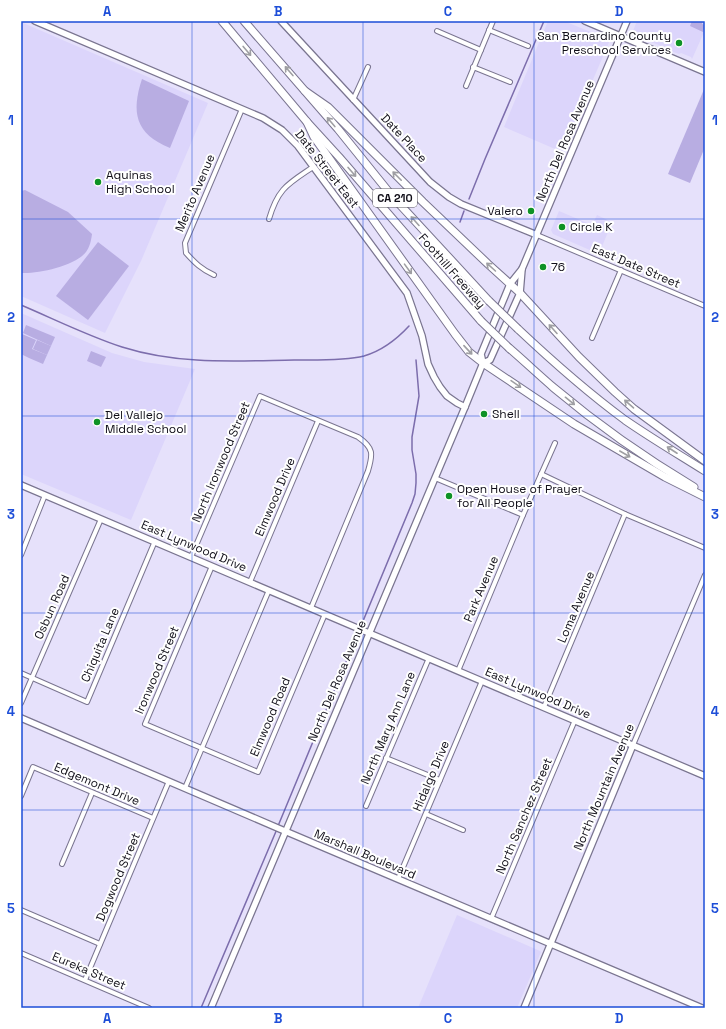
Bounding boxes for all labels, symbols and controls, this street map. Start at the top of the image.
text: A [103,3,112,20]
text: B [274,3,283,20]
text: C [444,3,452,20]
text: D [615,3,624,20]
place label: San Bernardino County Preschool Services [537,28,671,58]
marker: San Bernardino County Preschool Services [674,38,684,48]
one-way arrow [242,45,251,56]
one-way arrow [284,66,293,77]
street label: North Del Rosa Avenue [532,78,598,204]
street label: Date Place [377,110,431,166]
text: 1 [8,112,14,129]
text: 1 [712,112,718,129]
one-way arrow [327,116,336,127]
street label: Date Street East [291,127,363,211]
street label: Merito Avenue [171,152,219,234]
one-way arrow [347,166,356,177]
place label: Aquinas High School [106,167,175,197]
one-way arrow [392,172,402,181]
marker: Aquinas High School [93,177,103,187]
road number: CA 210 [373,189,417,207]
place label: Valero [487,203,523,219]
marker: Valero [526,206,536,216]
one-way arrow [411,216,420,226]
place label: Circle K [570,219,613,235]
marker: Circle K [557,222,567,232]
street label: Foothill Freeway [415,230,489,312]
street label: East Date Street [589,240,683,292]
place label: 76 [551,259,565,275]
one-way arrow [485,262,496,271]
marker: 76 [538,262,548,272]
one-way arrow [404,263,412,274]
text: 2 [7,309,15,326]
text: 2 [711,309,719,326]
one-way arrow [548,323,557,334]
one-way arrow [463,345,473,355]
one-way arrow [510,380,521,388]
one-way arrow [564,396,575,405]
street label: North Ironwood Street [188,399,254,525]
one-way arrow [623,400,634,409]
place label: Shell [492,406,520,422]
place label: Del Vallejo Middle School [105,407,187,437]
marker: Shell [479,409,489,419]
marker: Del Vallejo Middle School [92,417,102,427]
one-way arrow [667,446,678,454]
one-way arrow [619,451,631,459]
street label: Elmwood Drive [251,455,299,539]
place label: Open House of Prayer for All People [457,481,583,511]
marker: Open House of Prayer for All People [444,491,454,501]
text: 3 [7,506,15,523]
text: 3 [711,506,719,523]
street label: East Lynwood Drive [139,516,249,576]
street label: Park Avenue [460,554,502,624]
street label: Loma Avenue [554,569,598,645]
street label: Osbun Road [31,572,73,642]
street label: Chiquita Lane [77,605,123,685]
street label: North Del Rosa Avenue [304,618,370,744]
street label: Ironwood Street [131,624,183,716]
street label: East Lynwood Drive [483,663,593,723]
street label: North Mary Ann Lane [357,669,419,787]
street label: Elmwood Road [246,675,294,759]
text: 4 [7,703,15,720]
text: 4 [711,703,719,720]
street label: North Mountain Avenue [570,721,638,853]
street label: Hidalgo Drive [409,738,453,814]
street label: North Sanchez Street [492,755,556,877]
street label: Edgemont Drive [52,759,142,809]
street label: Marshall Boulevard [312,825,418,883]
street label: Dogwood Street [92,830,144,924]
text: 5 [7,900,15,917]
text: 5 [711,900,719,917]
street label: Eureka Street [50,948,128,994]
text: A [103,1010,112,1027]
text: B [274,1010,283,1027]
text: C [444,1010,452,1027]
text: D [615,1010,624,1027]

